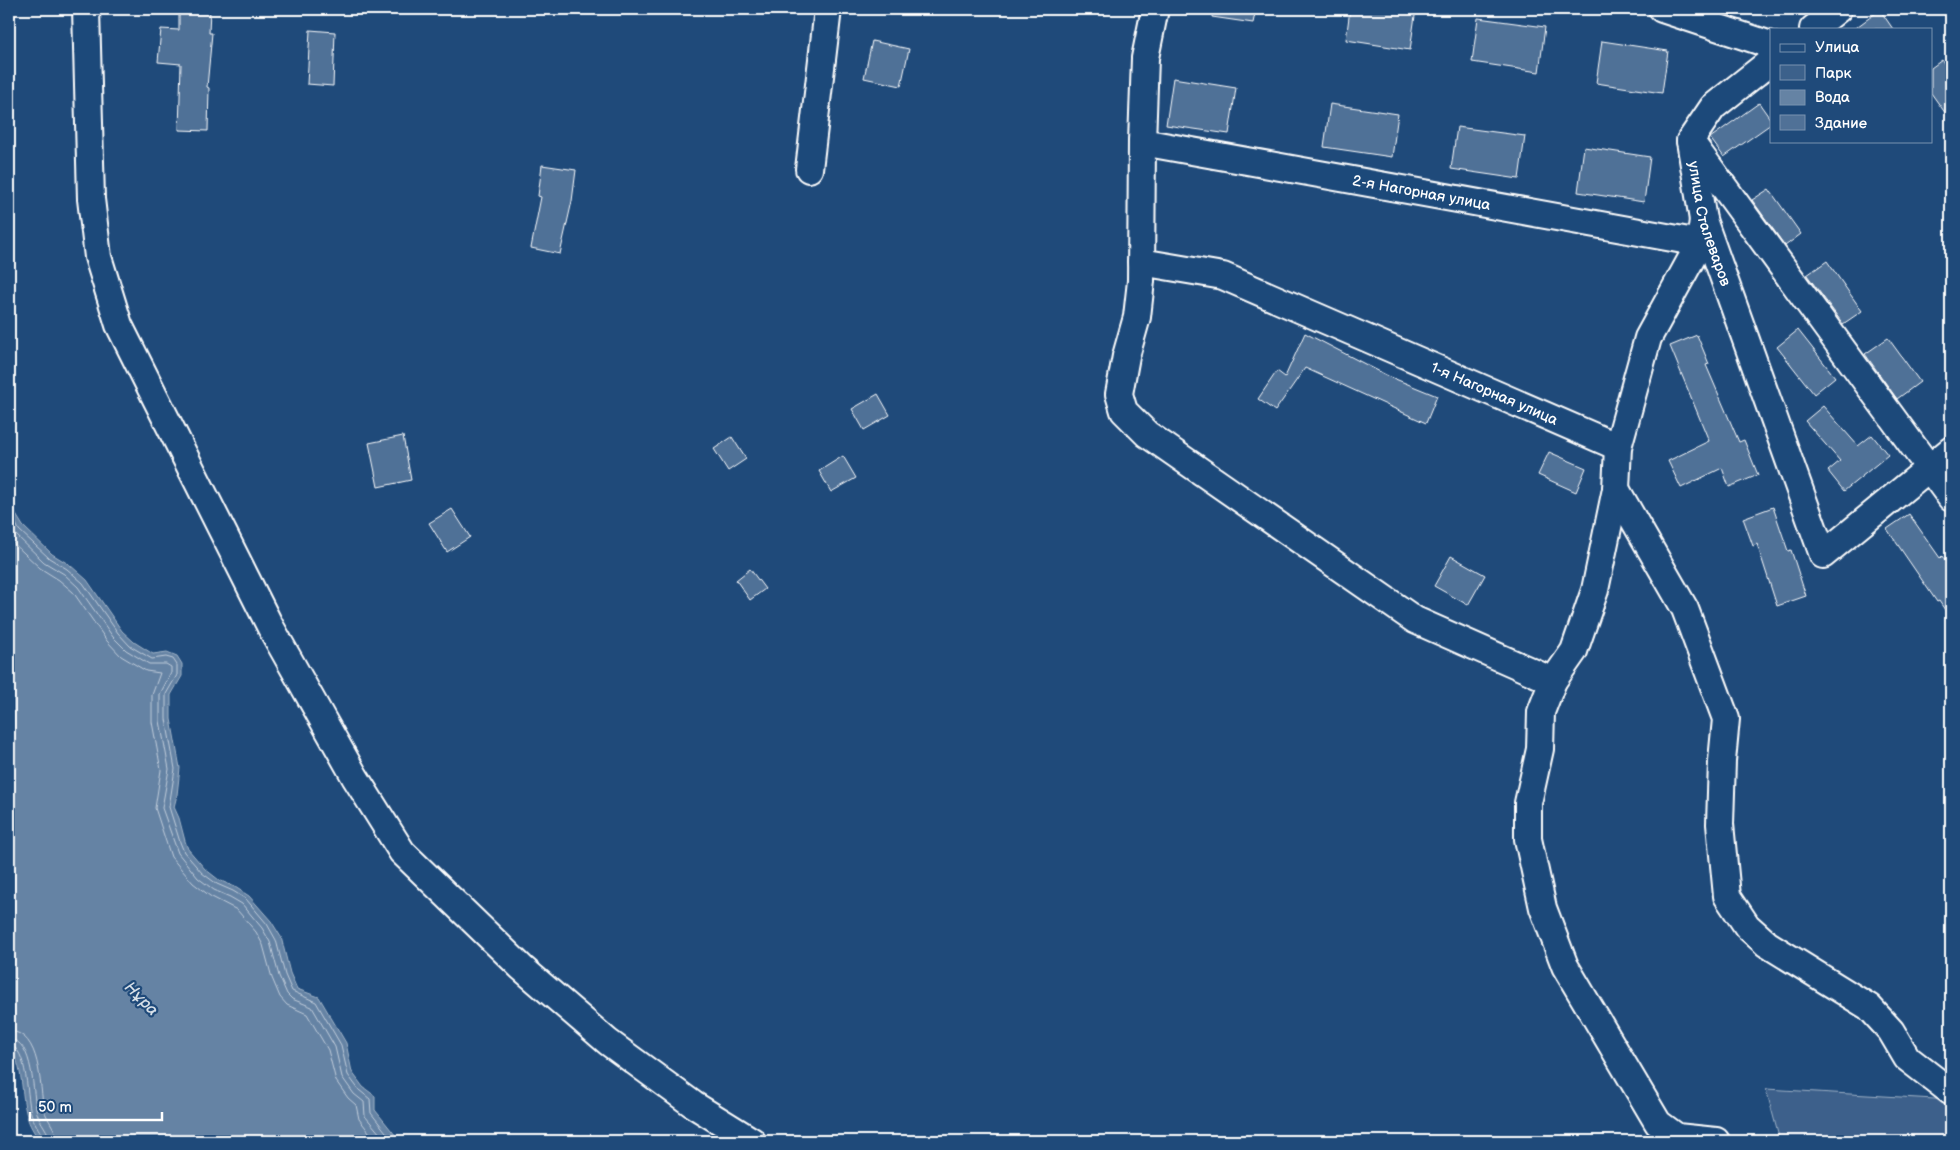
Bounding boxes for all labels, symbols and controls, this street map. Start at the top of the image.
legend [1770,28,1932,142]
text: Улица [1815,38,1860,57]
text: Парк [1815,64,1852,83]
text: Вода [1815,88,1850,107]
text: Здание [1815,114,1867,133]
street label: улица Сталеваров [1684,160,1735,289]
street label: 2-я Нагорная улица [1351,171,1492,214]
street label: 1-я Нагорная улица [1428,358,1561,429]
water label: Нұра [120,978,162,1020]
scale bar [30,1090,162,1122]
text: 50 m [38,1098,72,1117]

